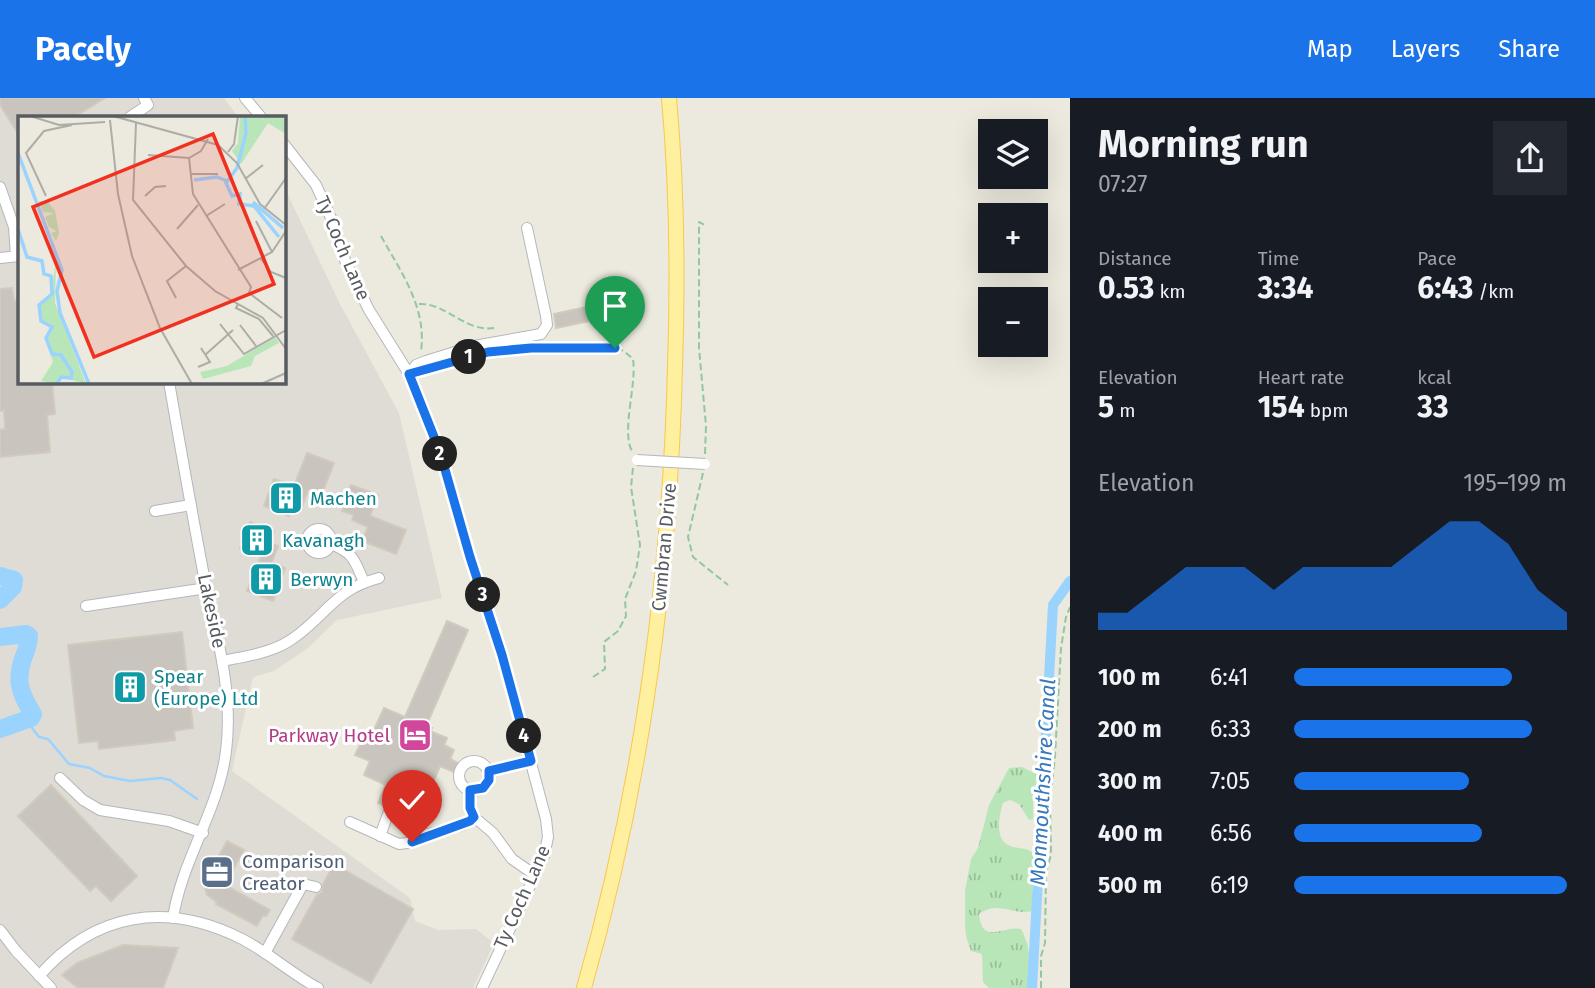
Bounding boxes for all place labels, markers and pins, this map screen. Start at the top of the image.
pin [585,276,645,348]
pin: 1 [452,340,486,374]
pin: 2 [422,436,458,472]
building icon: Machen [267,479,305,517]
place label: Machen [310,487,377,510]
building icon: Kavanagh [238,521,276,559]
place label: Kavanagh [282,529,365,552]
building icon: Berwyn [247,560,285,598]
place label: Berwyn [290,568,353,591]
pin: 3 [466,578,500,612]
place label: Spear (Europe) Ltd [154,665,259,710]
building icon: Spear (Europe) Ltd [111,668,149,706]
hotel icon: Parkway Hotel [396,716,434,754]
pin: 4 [506,718,542,754]
place label: Parkway Hotel [268,724,390,747]
pin [382,770,442,842]
place label: Comparison Creator [242,850,345,895]
office icon: Comparison Creator [198,853,236,891]

